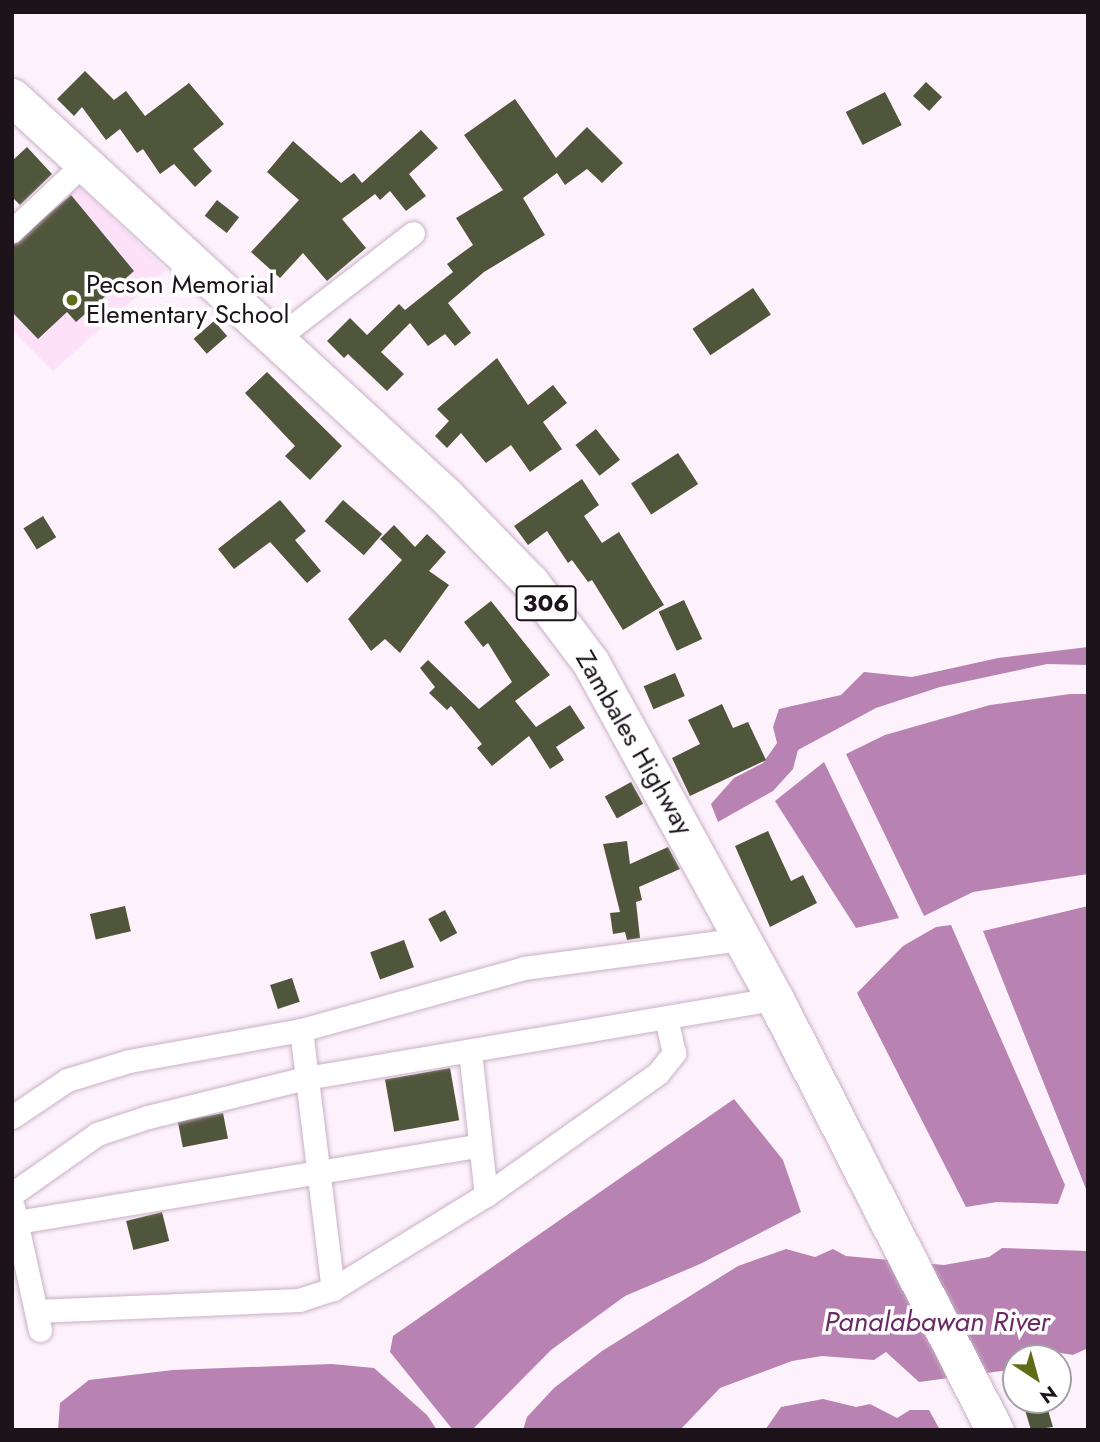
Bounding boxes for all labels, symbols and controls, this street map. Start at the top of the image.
place label: Pecson Memorial Elementary School [86,269,289,330]
marker: Pecson Memorial Elementary School [64,292,80,308]
road number: 306 [514,582,578,624]
street label: Zambales Highway [569,646,699,840]
water label: Panalabawan River [824,1305,1050,1339]
north arrow [1002,1344,1072,1414]
text: N [1034,1379,1063,1410]

